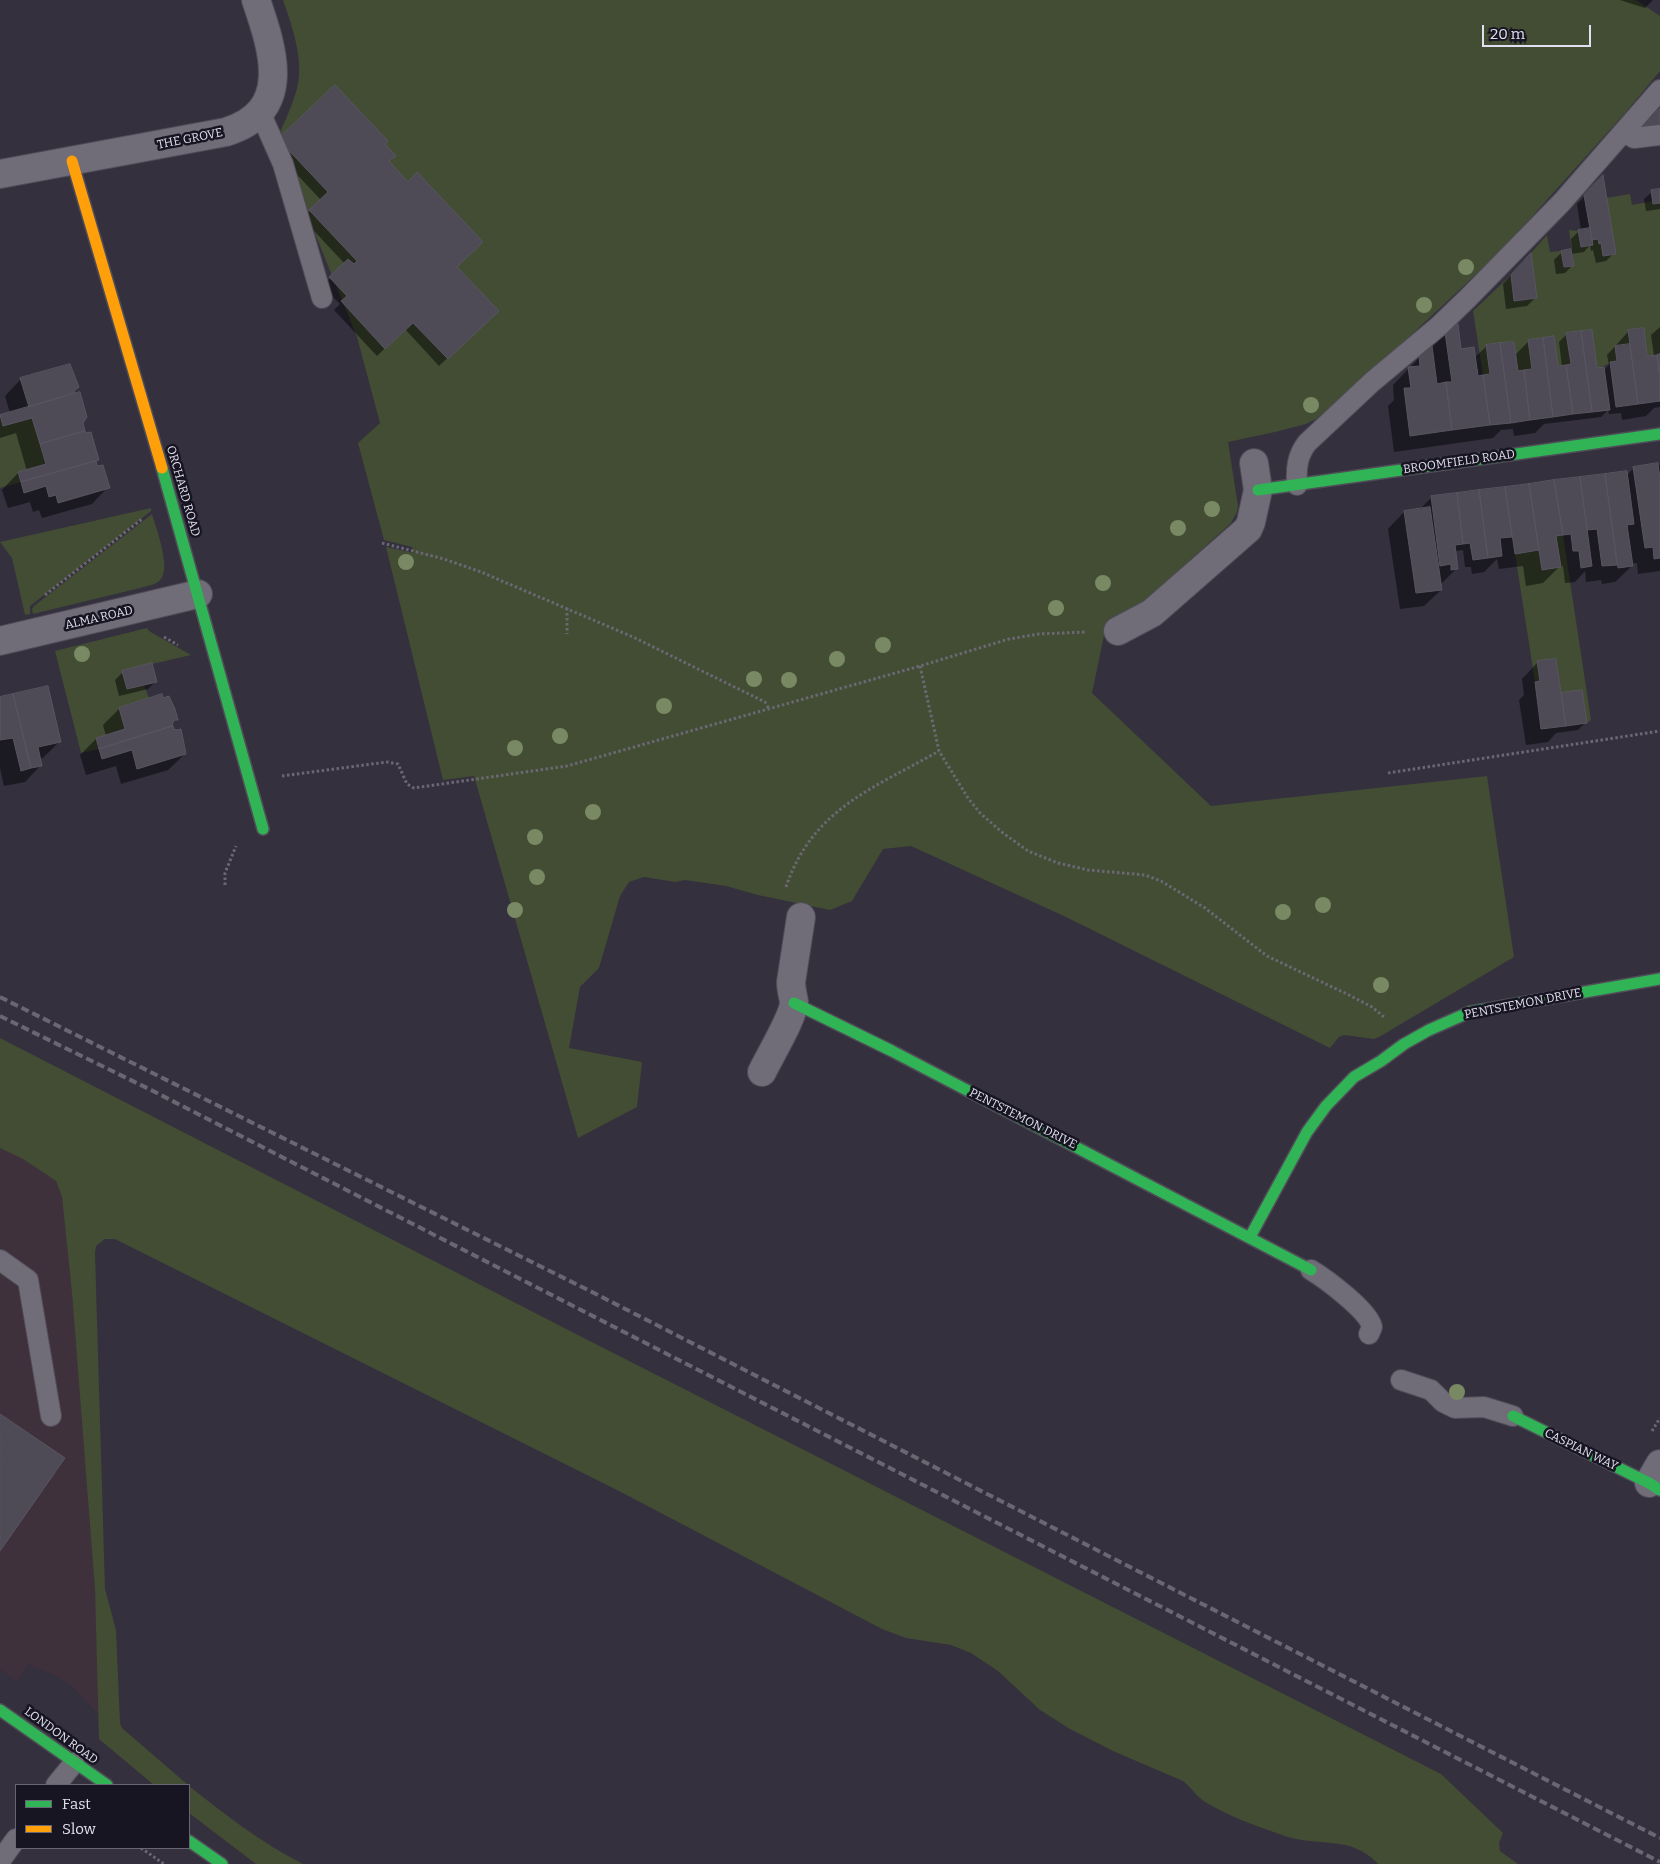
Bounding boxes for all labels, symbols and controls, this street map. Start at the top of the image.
scale bar [1485,15,1594,47]
text: 20 m [1490,25,1525,43]
street label: THE GROVE [156,126,224,152]
street label: ORCHARD ROAD [163,444,203,538]
street label: BROOMFIELD ROAD [1402,447,1516,477]
street label: ALMA ROAD [64,603,134,633]
street label: PENTSTEMON DRIVE [1463,986,1583,1022]
street label: PENTSTEMON DRIVE [967,1086,1079,1152]
street label: CASPIAN WAY [1542,1426,1620,1474]
street label: LONDON ROAD [22,1705,100,1767]
legend [15,1784,190,1849]
text: Fast [62,1795,91,1813]
text: Slow [62,1820,96,1838]

